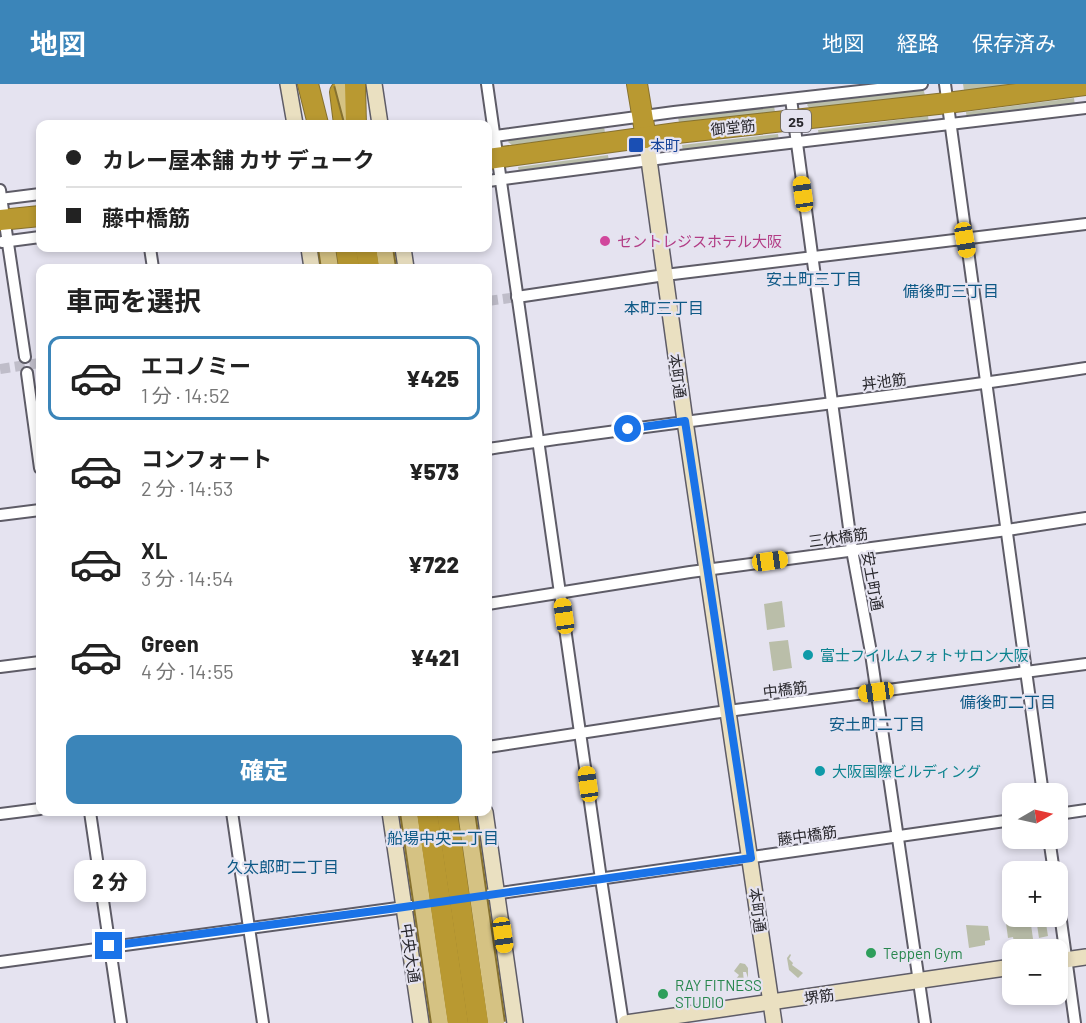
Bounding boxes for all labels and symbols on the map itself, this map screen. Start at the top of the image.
road number: 25 [781,110,811,132]
street label: 御堂筋 [710,116,756,138]
marker: 本町 [627,136,645,154]
place label: 本町 [650,136,680,154]
car [792,175,814,213]
car [953,221,977,259]
place label: セントレジスホテル大阪 [617,232,782,250]
marker: セントレジスホテル大阪 [598,234,612,248]
district label: 安土町三丁目 [766,269,862,288]
district label: 備後町三丁目 [903,281,999,300]
district label: 本町三丁目 [624,298,704,317]
street label: 本町通 [666,352,690,400]
street label: 丼池筋 [861,369,907,393]
route start [614,415,641,442]
street label: 三休橋筋 [807,524,869,550]
car [751,550,789,572]
street label: 安土町通 [859,550,887,612]
car [553,597,575,635]
place label: 富士フイルムフォトサロン大阪 [820,646,1029,664]
marker: 富士フイルムフォトサロン大阪 [801,648,815,662]
street label: 中橋筋 [762,677,808,701]
car [857,681,895,703]
district label: 備後町二丁目 [960,692,1056,711]
district label: 安土町二丁目 [829,714,925,733]
place label: 大阪国際ビルディング [832,762,981,780]
marker: 大阪国際ビルディング [813,764,827,778]
car [577,765,599,803]
north arrow [1002,783,1068,849]
street label: 藤中橋筋 [776,822,838,848]
district label: 船場中央二丁目 [387,828,499,847]
district label: 久太郎町二丁目 [227,857,339,876]
callout: 2 分 [73,859,145,901]
street label: 本町通 [746,886,770,934]
car [492,916,514,954]
street label: 中央大通 [398,922,424,984]
route end [95,932,122,959]
place label: Teppen Gym [883,944,963,962]
marker: Teppen Gym [864,946,878,960]
place label: RAY FITNESS STUDIO [675,976,762,1011]
street label: 堺筋 [803,985,835,1007]
marker: RAY FITNESS STUDIO [656,987,670,1001]

